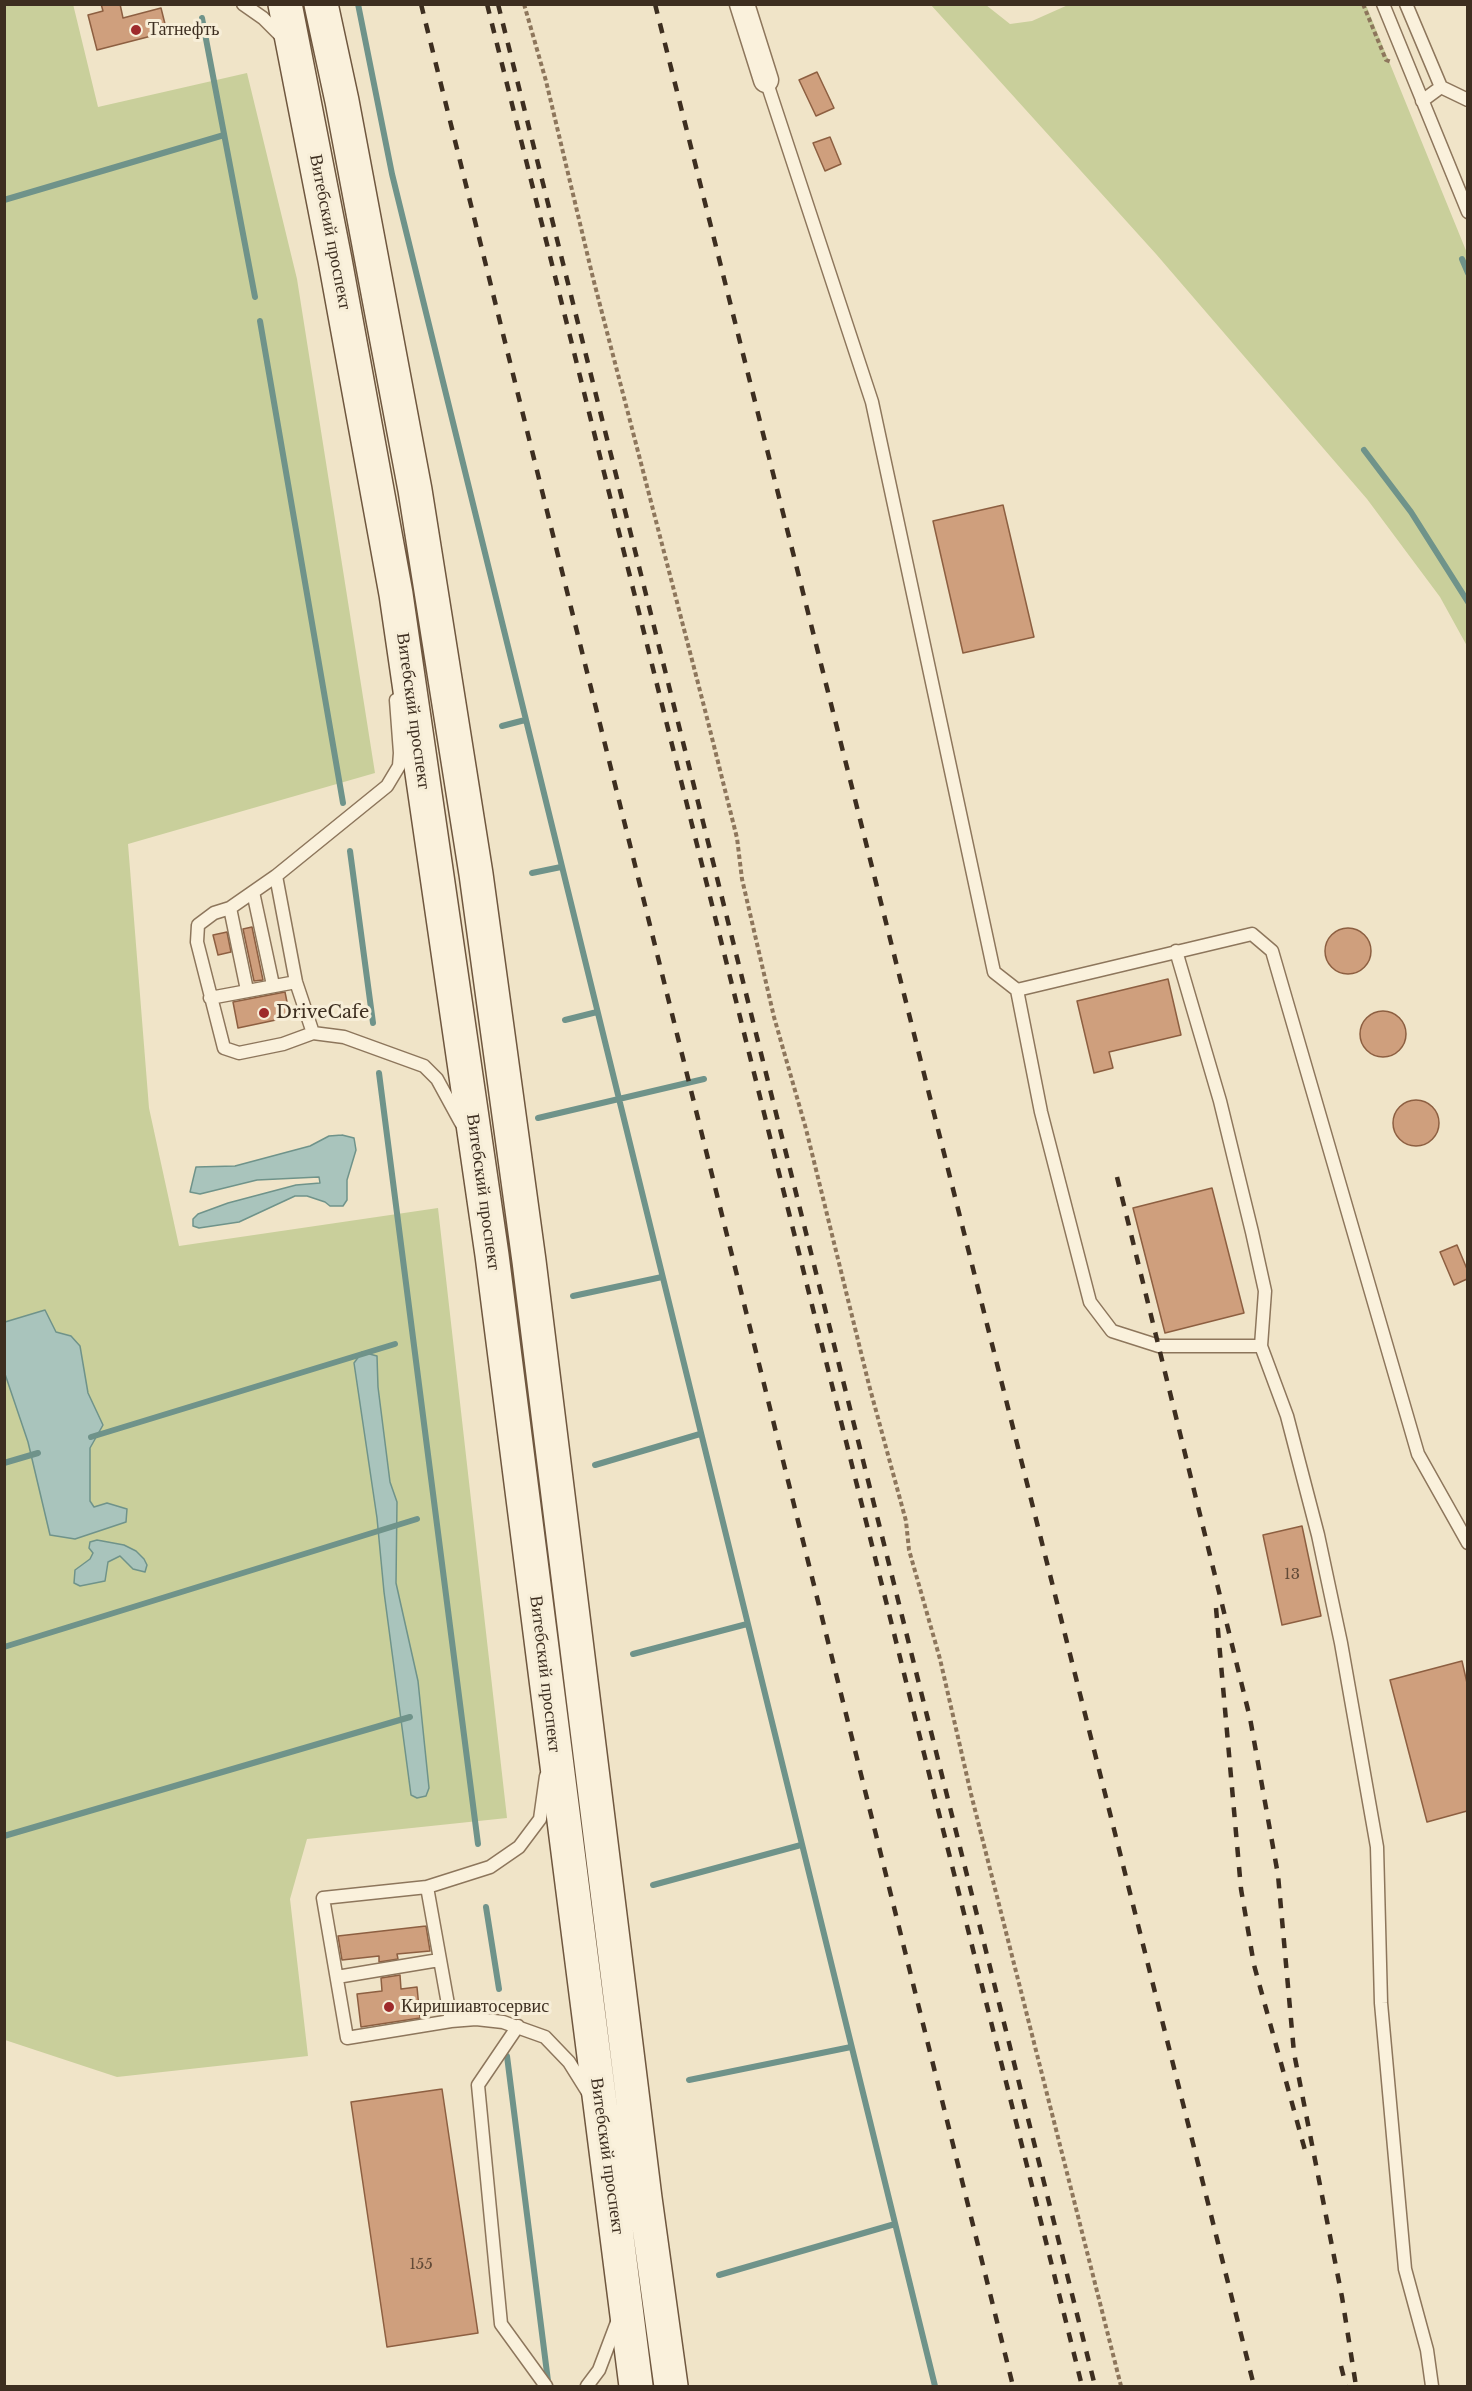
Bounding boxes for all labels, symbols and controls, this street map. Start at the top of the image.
place label: Татнефть [148,19,220,41]
marker: Татнефть [129,23,143,37]
street label: Витебский проспект [304,152,356,312]
street label: Витебский проспект [391,631,435,791]
place label: DriveCafe [276,1002,369,1024]
marker: DriveCafe [257,1006,271,1020]
street label: Витебский проспект [461,1112,505,1272]
house number: 13 [1284,1566,1300,1584]
street label: Витебский проспект [525,1594,565,1754]
place label: Киришиавтосервис [401,1996,549,2018]
marker: Киришиавтосервис [382,2000,396,2014]
street label: Витебский проспект [585,2076,629,2236]
house number: 155 [409,2256,433,2274]

